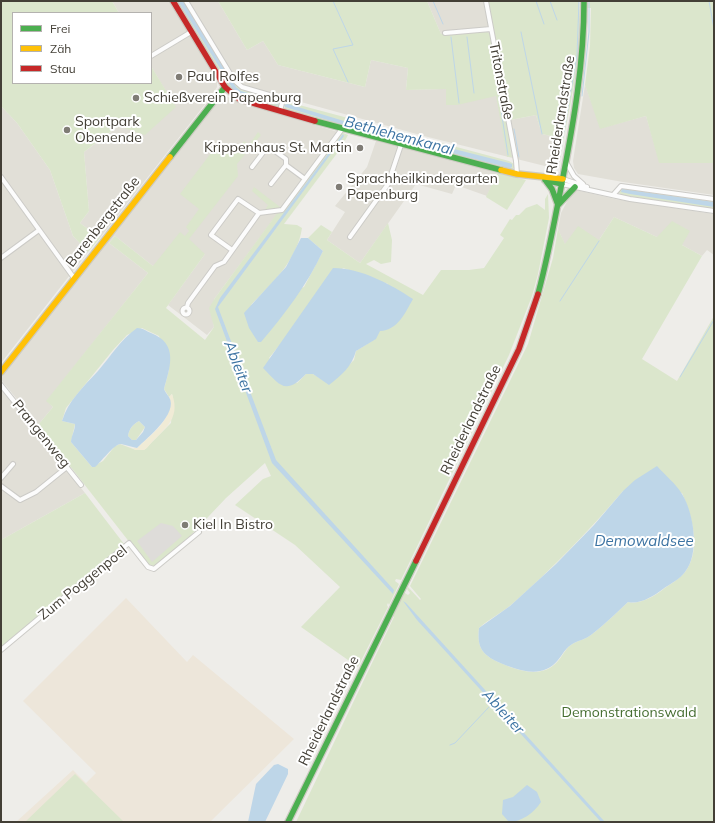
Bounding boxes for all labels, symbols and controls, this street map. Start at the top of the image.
legend [12,12,152,84]
text: Frei [50,21,70,36]
text: Zäh [50,41,71,56]
street label: Tritonstraße [485,41,517,121]
street label: Rheiderlandstraße [543,54,579,176]
text: Stau [50,61,76,76]
place label: Paul Rolfes [187,69,259,85]
marker: Paul Rolfes [174,72,184,82]
place label: Schießverein Papenburg [144,90,301,106]
marker: Schießverein Papenburg [131,93,141,103]
water label: Bethlehemkanal [342,113,456,159]
place label: Sportpark Obenende [75,114,142,146]
marker: Sportpark Obenende [62,125,72,135]
place label: Krippenhaus St. Martin [204,140,352,156]
marker: Krippenhaus St. Martin [355,143,365,153]
place label: Sprachheilkindergarten Papenburg [347,171,498,204]
street label: Barenbergstraße [63,174,143,270]
marker: Sprachheilkindergarten Papenburg [334,182,344,192]
water label: Ableiter [220,339,256,395]
street label: Rheiderlandstraße [437,362,505,478]
street label: Prangenweg [8,396,74,472]
place label: Kiel In Bistro [193,517,273,533]
marker: Kiel In Bistro [180,520,190,530]
water label: Demowaldsee [594,532,694,550]
street label: Zum Poggenpoel [35,542,131,624]
street label: Rheiderlandstraße [295,653,363,769]
water label: Ableiter [478,686,528,738]
park label: Demonstrationswald [561,705,697,721]

